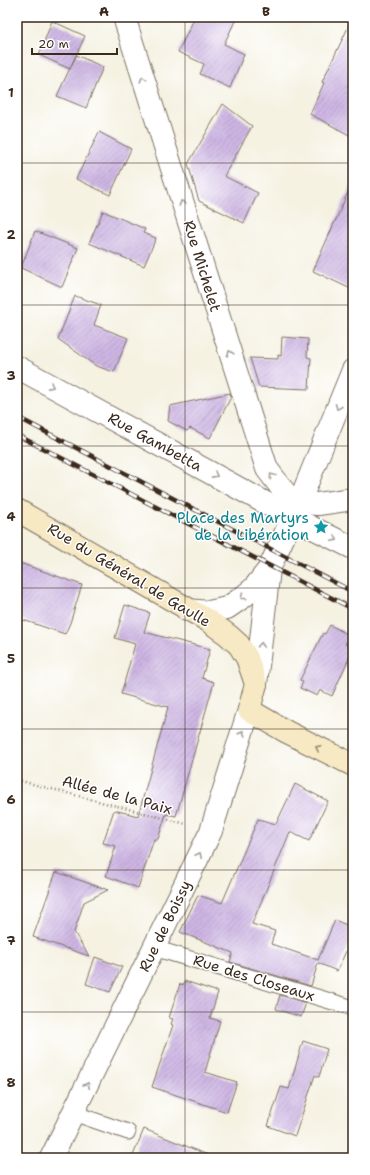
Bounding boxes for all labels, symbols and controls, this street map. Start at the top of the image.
text: A [99,3,109,20]
text: B [262,3,270,20]
scale bar [32,30,117,56]
text: 20 m [38,36,69,52]
one-way arrow [139,75,148,82]
text: 1 [8,84,14,101]
one-way arrow [178,199,187,206]
street label: Rue Michelet [179,218,225,314]
text: 2 [6,226,16,243]
one-way arrow [226,350,235,357]
text: 3 [6,367,16,384]
one-way arrow [47,381,54,389]
one-way arrow [335,403,343,410]
street label: Rue Gambetta [104,408,206,476]
one-way arrow [211,470,218,478]
one-way arrow [270,473,277,480]
text: 4 [6,508,16,525]
place label: Place des Martyrs de la Libération [177,508,309,545]
street label: Rue du Général de Gaulle [44,518,214,632]
place icon: Place des Martyrs de la Libération [312,518,330,536]
one-way arrow [331,534,339,542]
one-way arrow [240,592,247,599]
one-way arrow [256,642,265,649]
text: 5 [7,650,15,667]
one-way arrow [237,730,246,737]
one-way arrow [315,745,322,752]
street label: Allée de la Paix [60,771,174,819]
text: 6 [6,791,16,808]
one-way arrow [194,852,202,860]
street label: Rue de Boissy [134,877,196,975]
text: 7 [6,932,16,949]
street label: Rue des Closeaux [191,950,317,1006]
text: 8 [6,1074,16,1091]
one-way arrow [82,1082,90,1090]

